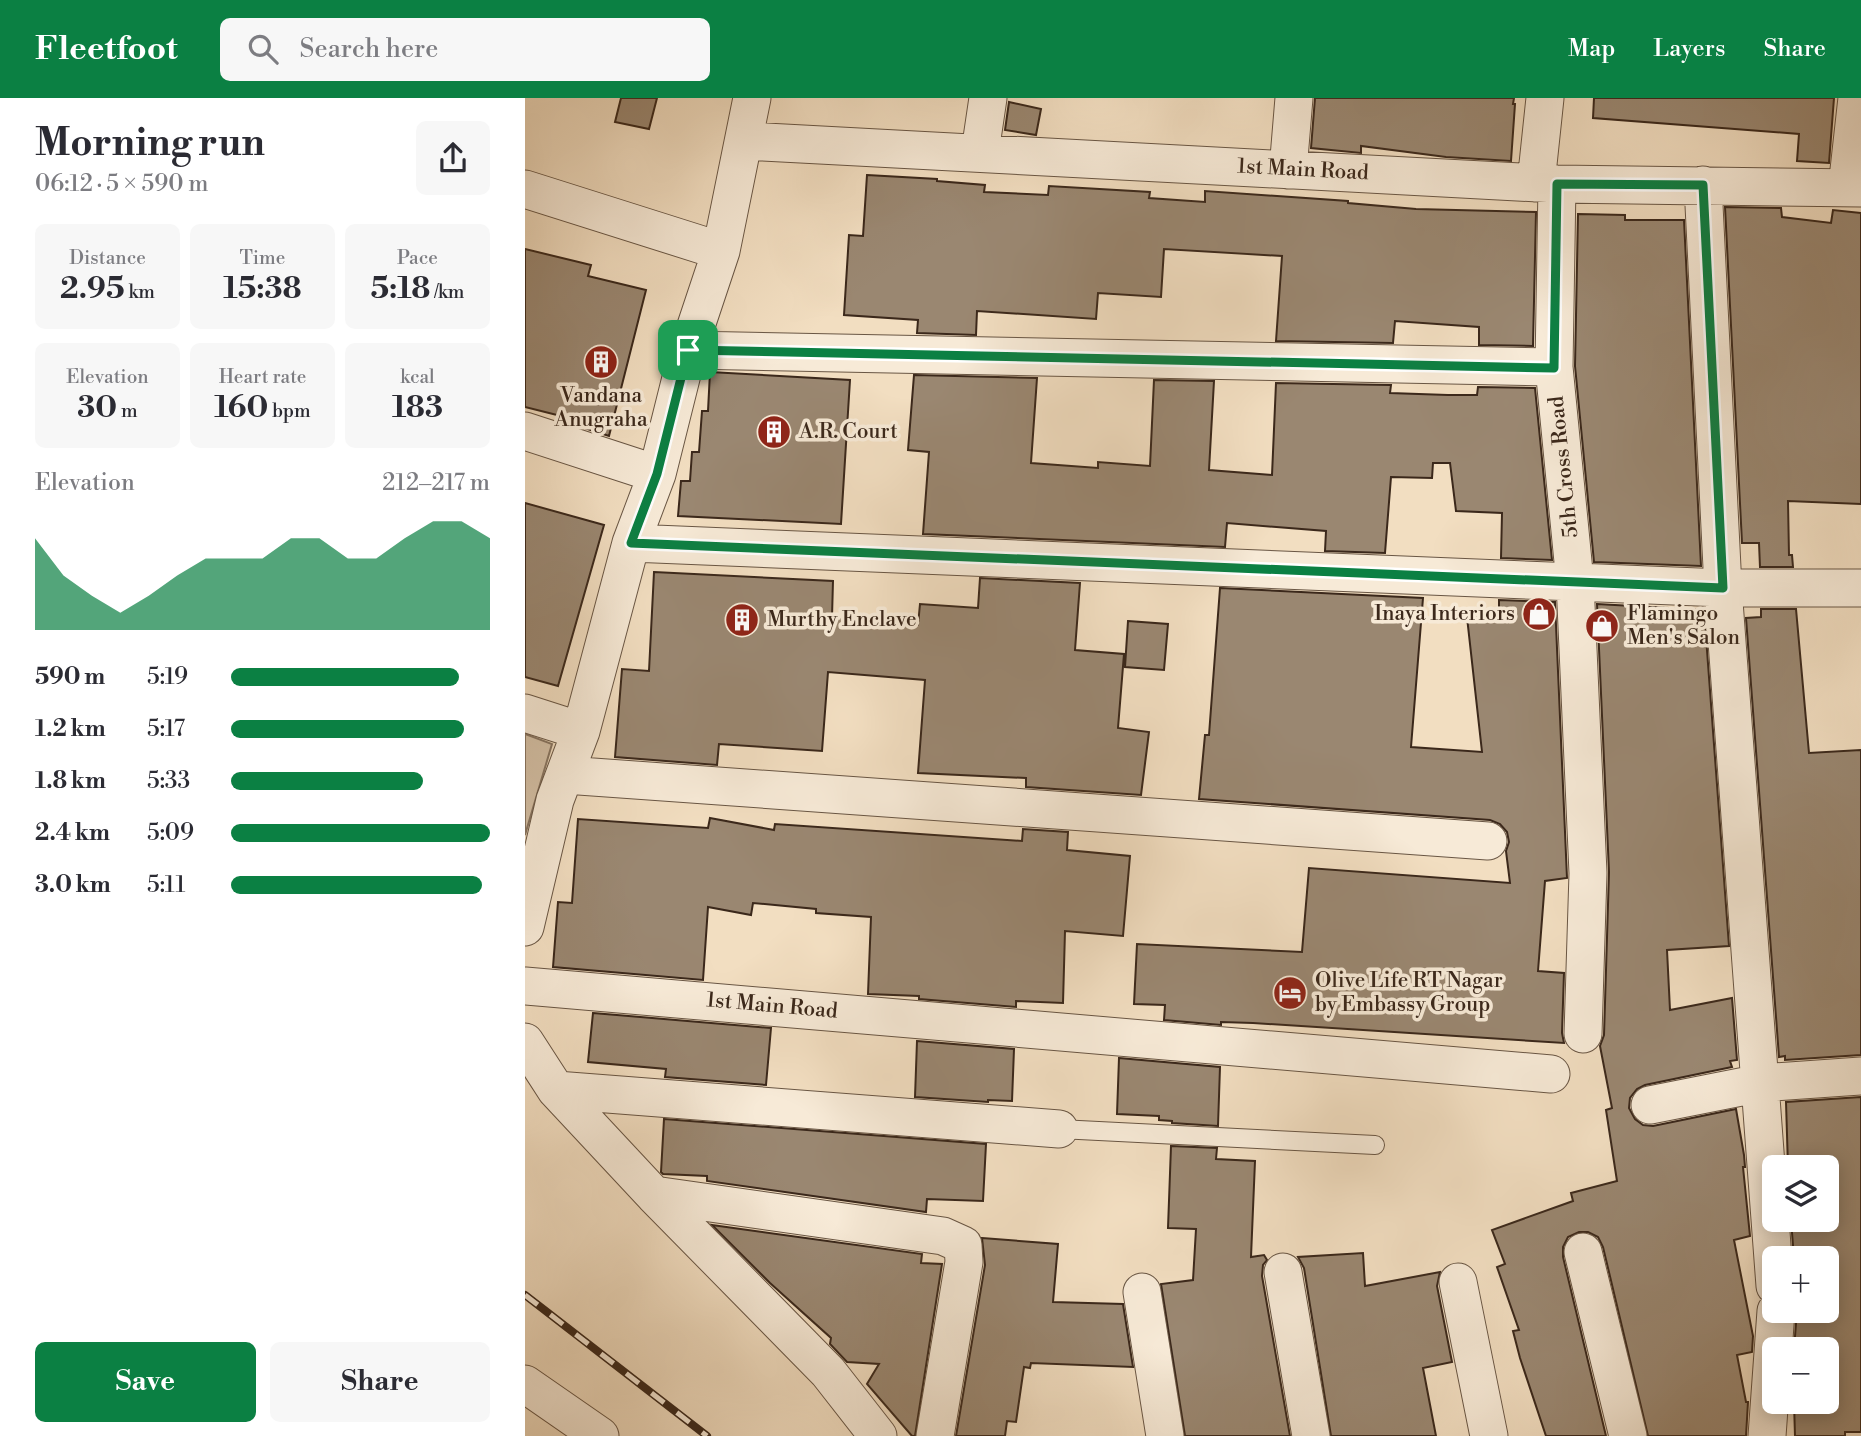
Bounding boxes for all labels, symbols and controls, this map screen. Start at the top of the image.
search box [220,18,710,81]
text: Fleetfoot [35,29,178,70]
icon: search [244,30,282,68]
text: Search here [300,33,438,65]
text: Map [1568,34,1615,64]
text: Layers [1653,34,1725,64]
text: Share [1763,34,1826,64]
text: Morning run [35,120,265,167]
button: share [416,121,490,195]
street label: 1st Main Road [1236,154,1370,186]
text: 06:12 · 5 × 590 m [35,170,208,198]
text: Distance [69,246,146,270]
text: Time [240,246,285,270]
text: Pace [397,246,438,270]
text: 2.95 [60,270,125,308]
text: 15:38 [223,270,302,308]
text: 5:18 [371,270,430,308]
text: km [125,280,155,304]
text: /km [430,280,464,304]
pin [658,320,718,380]
icon: arrive [669,331,707,369]
building icon: Vandana Anugraha [582,343,620,381]
text: Elevation [66,365,149,389]
text: Heart rate [219,365,306,389]
text: kcal [400,365,435,389]
place label: Vandana Anugraha [553,383,648,433]
text: 30 [77,389,117,427]
text: 160 [214,389,268,427]
text: 183 [392,389,443,427]
street label: 5th Cross Road [1544,395,1584,539]
text: m [117,399,138,423]
text: bpm [268,399,311,423]
building icon: A.R. Court [755,413,793,451]
place label: A.R. Court [798,419,898,445]
text: Elevation [35,469,135,497]
text: 212–217 m [382,469,490,497]
shop icon: Inaya Interiors [1520,595,1558,633]
building icon: Murthy Enclave [723,601,761,639]
place label: Inaya Interiors [1374,601,1515,627]
place label: Flamingo Men's Salon [1627,601,1741,651]
place label: Murthy Enclave [767,607,917,633]
shop icon: Flamingo Men's Salon [1583,607,1621,645]
text: 590 m [35,663,105,691]
text: 5:19 [147,663,188,691]
text: 1.2 km [35,715,106,743]
text: 5:17 [147,715,185,743]
text: 1.8 km [35,767,106,795]
text: 5:33 [147,767,190,795]
text: 2.4 km [35,819,110,847]
text: 5:09 [147,819,194,847]
text: 3.0 km [35,871,111,899]
text: 5:11 [147,871,185,899]
place label: Olive Life RT Nagar by Embassy Group [1315,968,1503,1018]
hotel icon: Olive Life RT Nagar by Embassy Group [1271,974,1309,1012]
street label: 1st Main Road [705,987,839,1025]
map controls [1762,1155,1839,1414]
button: layers [1762,1155,1839,1232]
button: + [1762,1246,1839,1323]
button: − [1762,1337,1839,1414]
button: Save [35,1342,256,1422]
button: Share [270,1342,490,1422]

